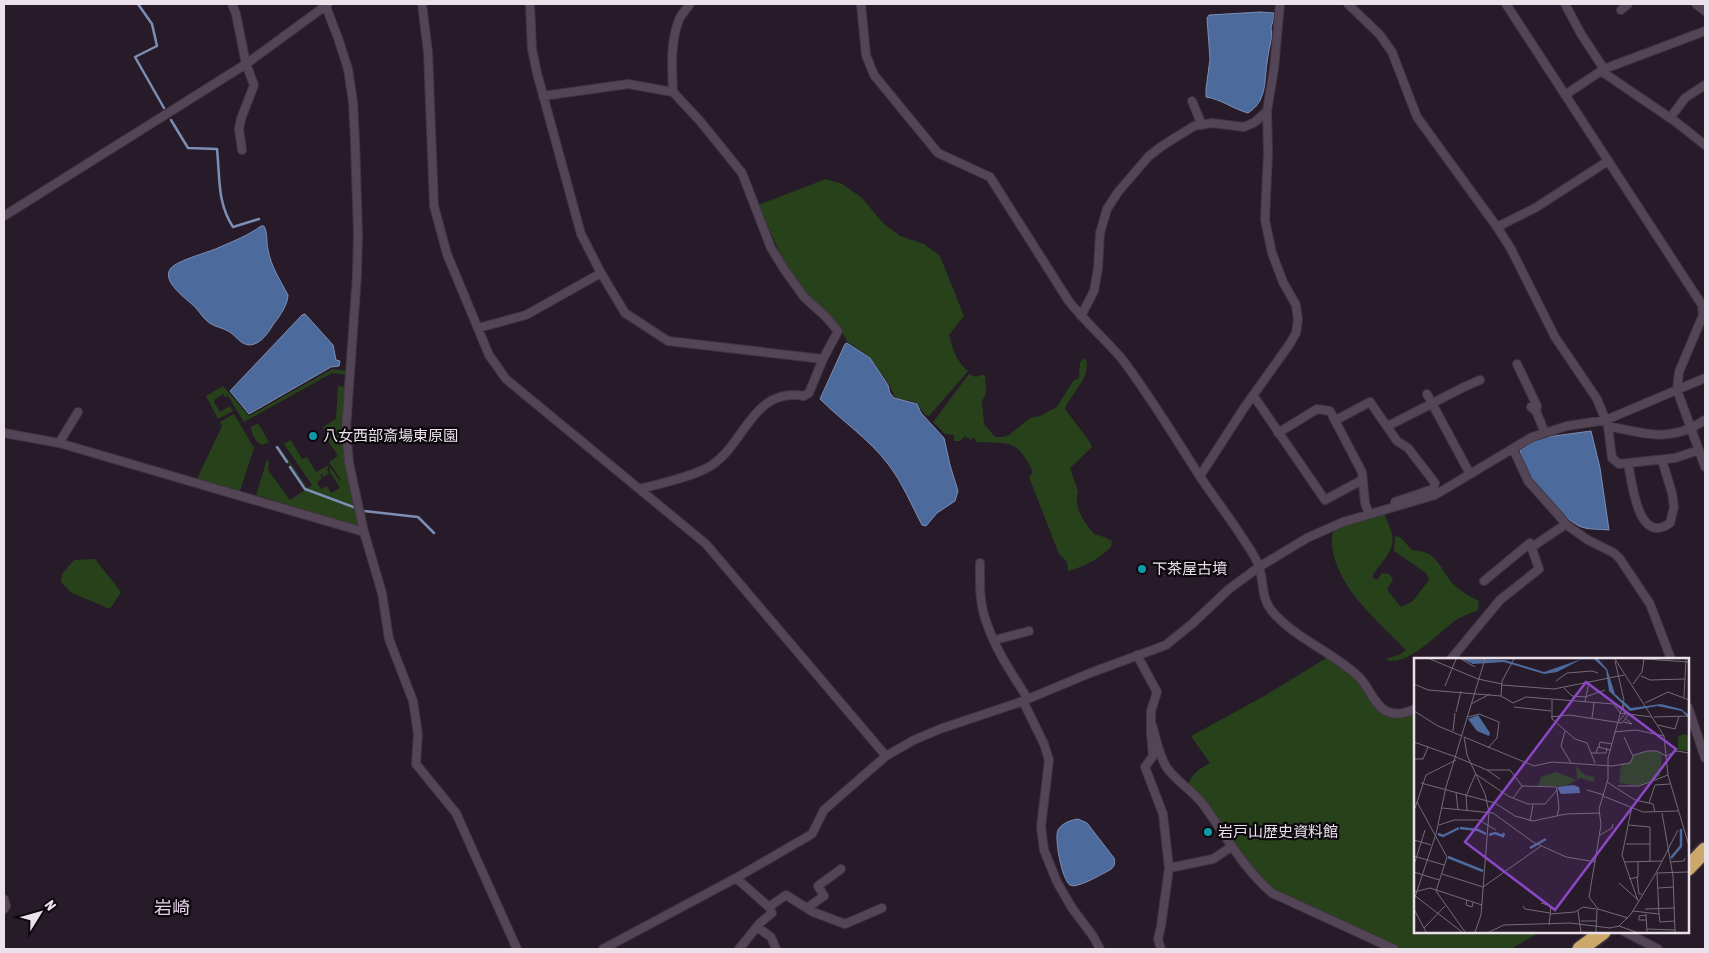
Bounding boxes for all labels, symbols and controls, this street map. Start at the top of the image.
place label: 八女西部斎場東原園 [323,427,458,444]
marker: 八女西部斎場東原園 [307,430,319,442]
place label: 下茶屋古墳 [1152,560,1227,577]
marker: 下茶屋古墳 [1136,563,1148,575]
inset map [1414,658,1689,933]
place label: 岩戸山歴史資料館 [1218,823,1338,840]
marker: 岩戸山歴史資料館 [1202,826,1214,838]
north arrow [15,888,65,938]
text: N [42,897,59,913]
district label: 岩崎 [154,897,190,918]

